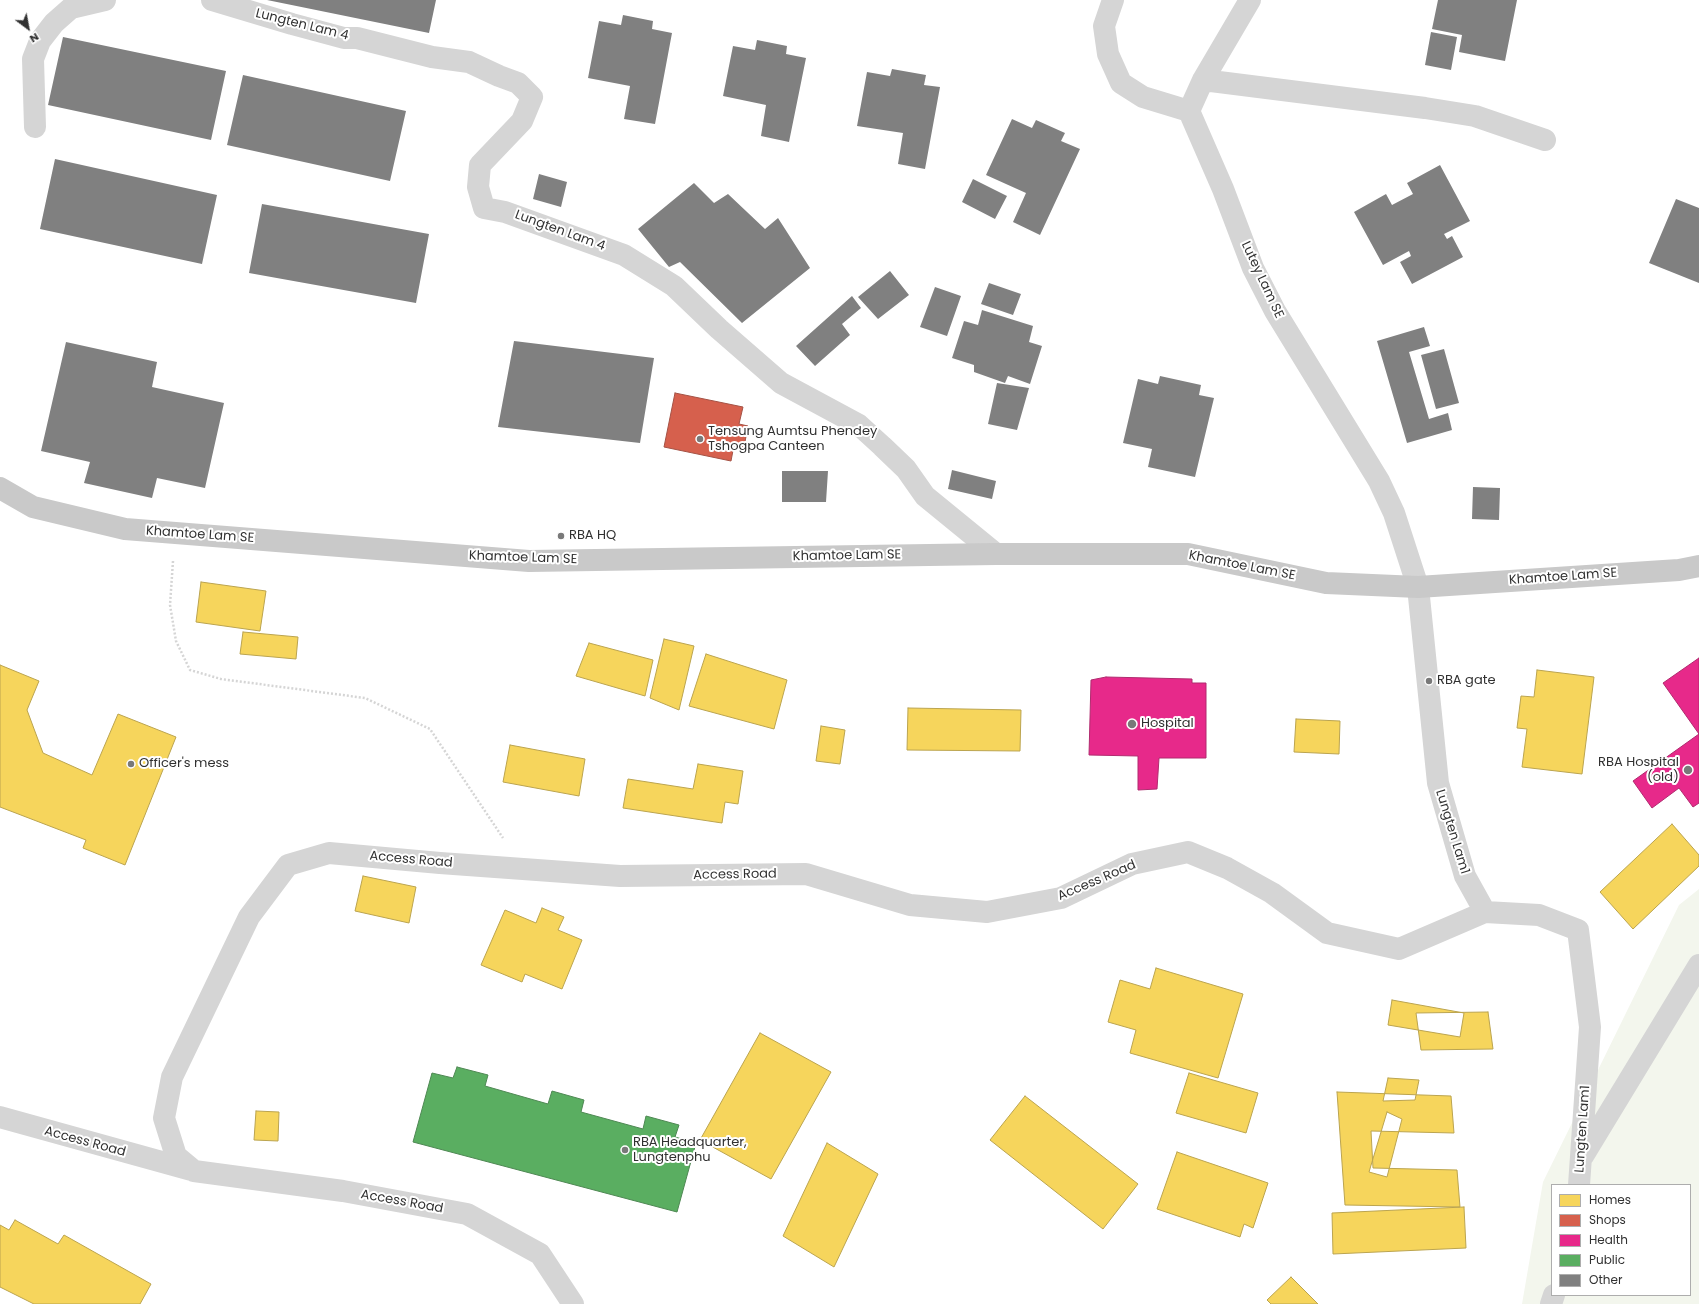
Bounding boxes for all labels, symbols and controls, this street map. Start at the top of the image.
street label: Lungten Lam 4 [254,6,350,44]
north arrow [8,8,48,48]
text: N [27,29,42,47]
street label: Lungten Lam 4 [513,207,607,255]
street label: Lutey Lam SE [1237,239,1287,321]
place label: Tensung Aumtsu Phendey Tshogpa Canteen [708,424,877,455]
marker: Tensung Aumtsu Phendey Tshogpa Canteen [695,434,705,444]
street label: Khamtoe Lam SE [145,523,255,547]
place label: RBA HQ [569,528,616,544]
marker: RBA HQ [556,531,566,541]
street label: Khamtoe Lam SE [793,547,901,565]
street label: Khamtoe Lam SE [469,548,577,568]
street label: Khamtoe Lam SE [1187,548,1297,584]
street label: Khamtoe Lam SE [1508,565,1618,589]
place label: RBA gate [1437,673,1495,689]
marker: RBA gate [1424,676,1434,686]
place label: Hospital [1141,716,1194,732]
marker: Hospital [1126,718,1138,730]
place label: RBA Hospital (old) [1598,755,1679,786]
place label: Officer's mess [139,756,229,772]
marker: Officer's mess [126,759,136,769]
marker: RBA Hospital (old) [1682,764,1694,776]
street label: Lungten Lam1 [1432,788,1472,876]
street label: Access Road [369,849,453,871]
street label: Access Road [1056,858,1138,904]
street label: Access Road [693,866,777,884]
street label: Lungten Lam1 [1572,1085,1594,1173]
street label: Access Road [43,1124,127,1160]
place label: RBA Headquarter, Lungtenphu [633,1135,747,1166]
marker: RBA Headquarter, Lungtenphu [620,1145,630,1155]
legend [1551,1184,1691,1296]
street label: Access Road [360,1187,444,1217]
text: Homes [1589,1191,1631,1208]
text: Shops [1589,1211,1626,1228]
text: Health [1589,1231,1628,1248]
text: Public [1589,1251,1625,1268]
text: Other [1589,1271,1622,1288]

